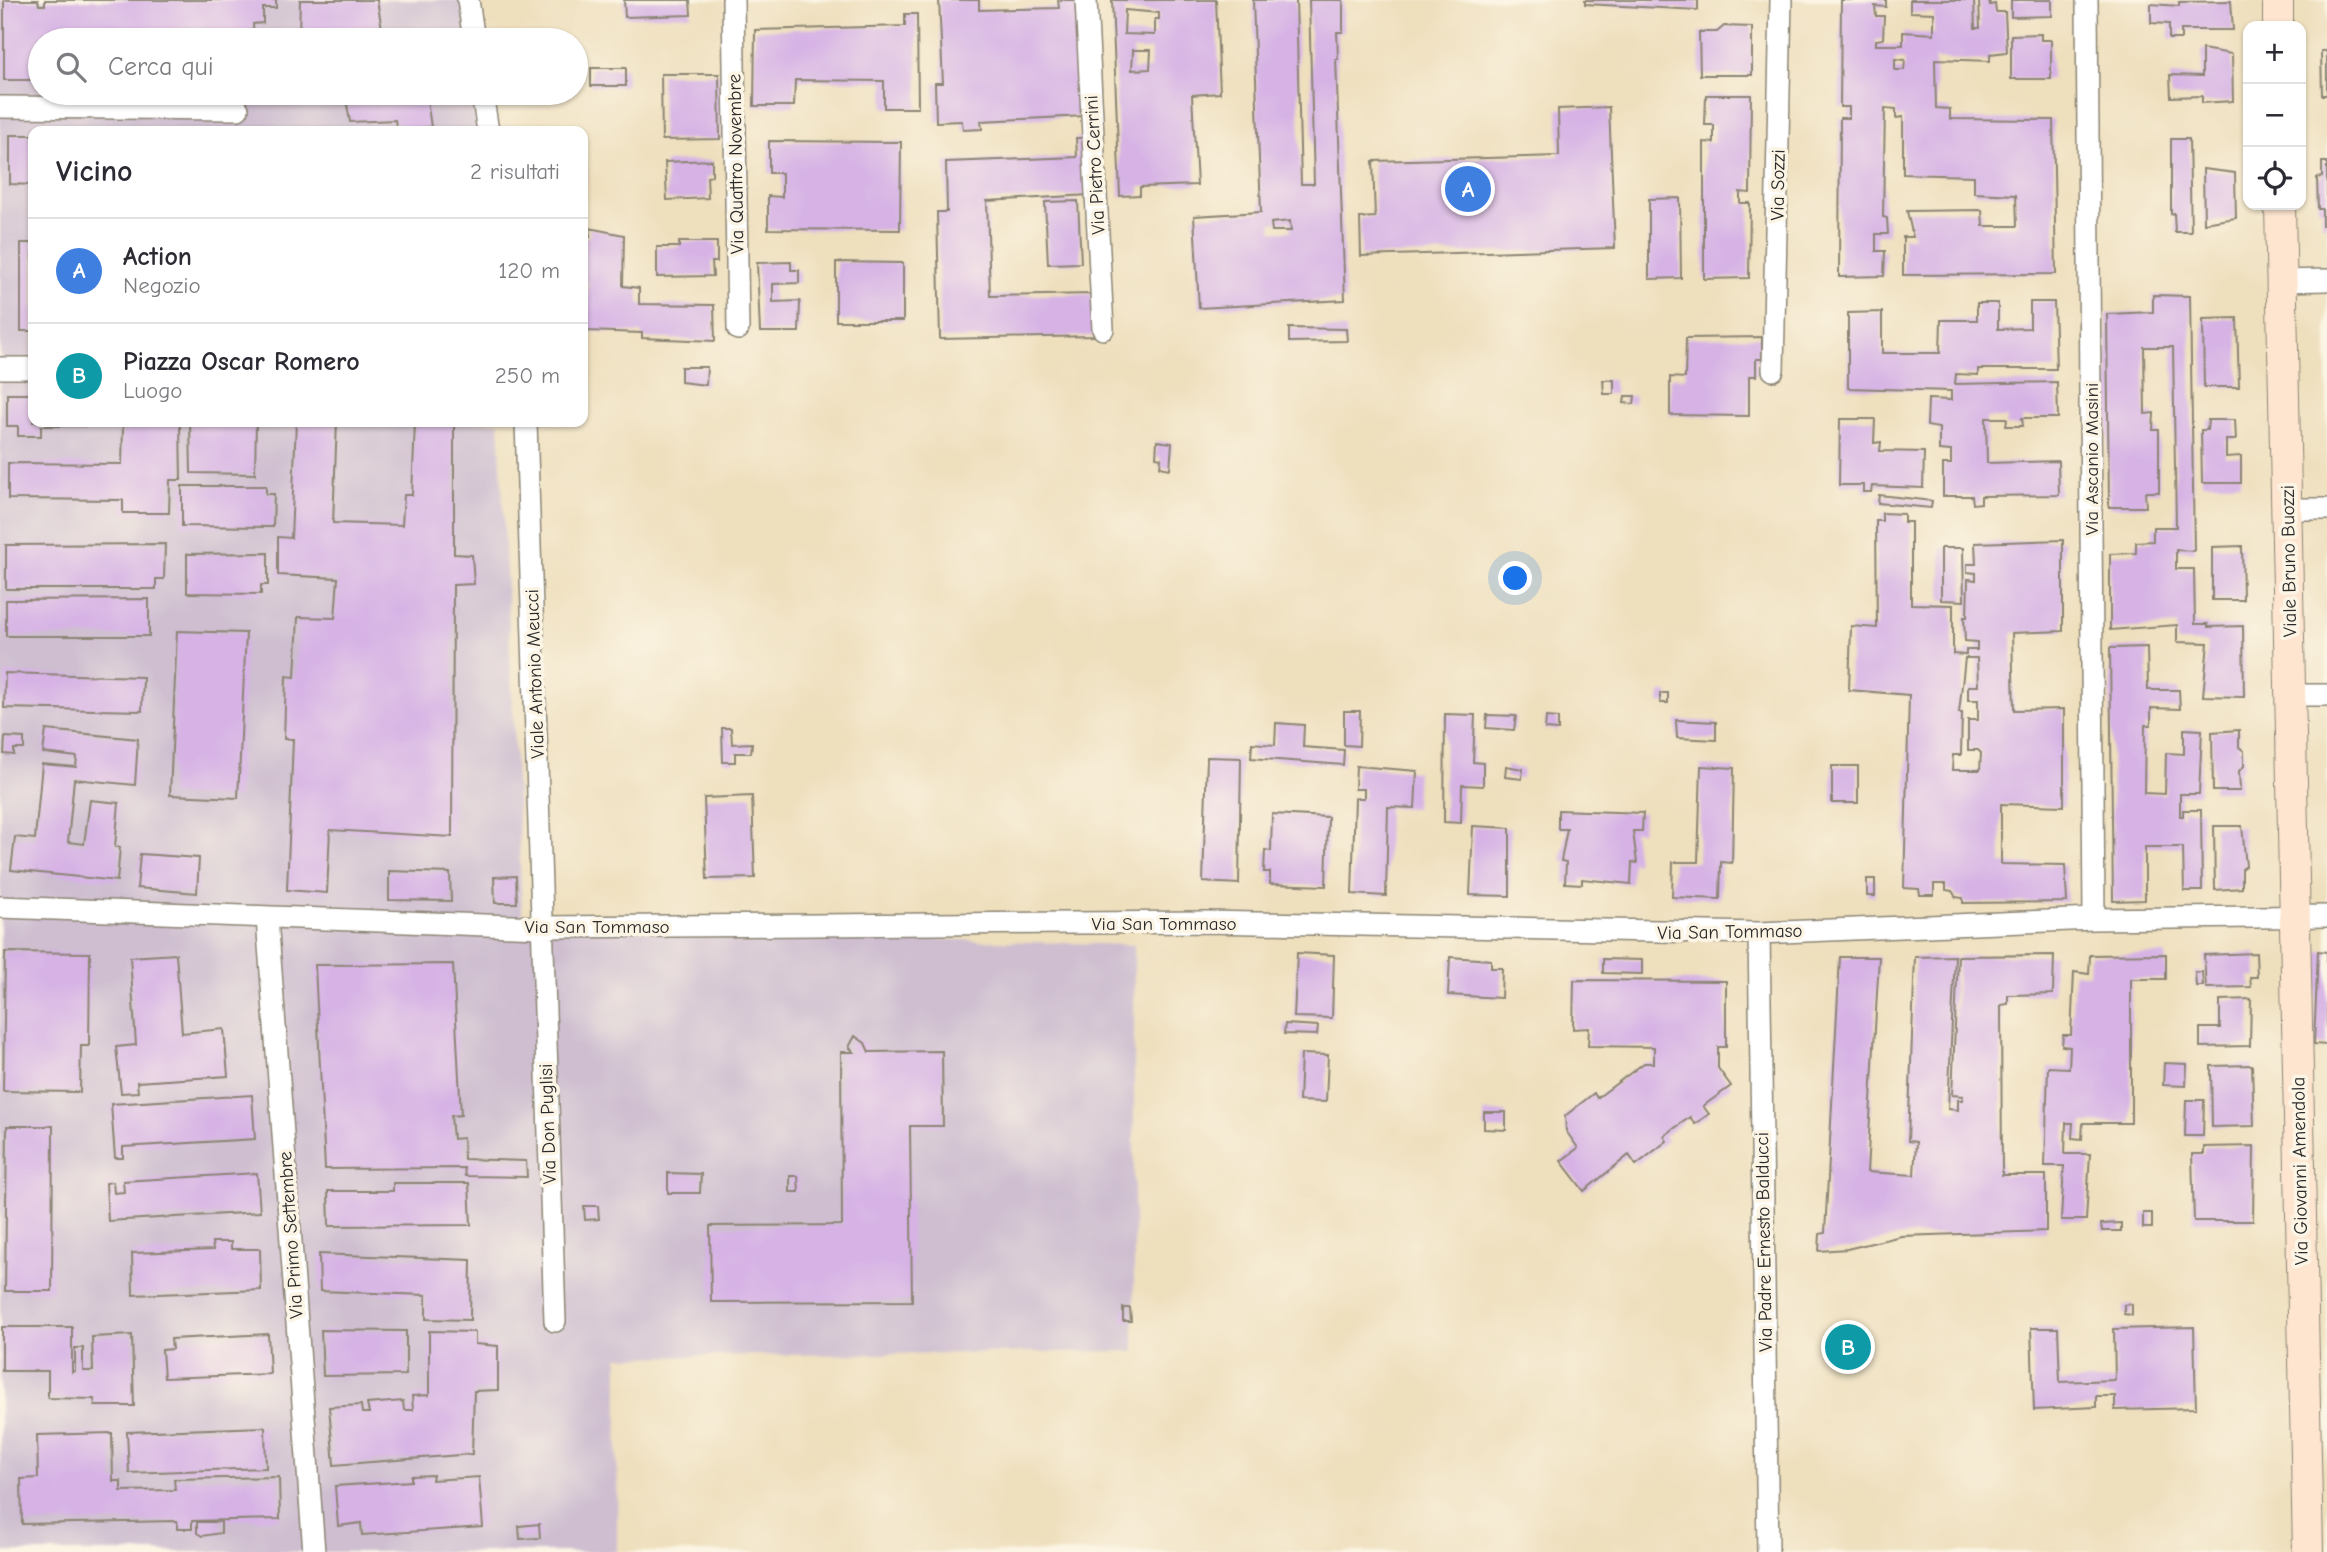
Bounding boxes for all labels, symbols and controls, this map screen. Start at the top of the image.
map controls [2243,21,2306,210]
button: + [2243,21,2306,84]
search box [28,28,588,105]
icon: search [52,48,90,86]
text: Cerca qui [108,52,214,82]
street label: Via Quattro Novembre [723,74,749,254]
button: − [2243,84,2306,147]
street label: Via Pietro Cerrini [1080,95,1110,235]
button: locate [2243,147,2306,210]
street label: Via Sozzi [1766,149,1790,221]
text: Vicino [56,154,133,189]
text: 2 risultati [470,158,560,185]
pin: A [1445,163,1491,215]
text: Action [123,242,192,272]
text: A [73,257,85,284]
text: 120 m [498,257,560,284]
text: Negozio [123,272,201,299]
text: Piazza Oscar Romero [123,347,360,377]
text: B [72,362,86,389]
text: 250 m [495,362,560,389]
text: Luogo [123,377,183,404]
street label: Via Ascanio Masini [2081,383,2103,535]
street label: Viale Bruno Buozzi [2277,485,2301,637]
your location [1498,561,1532,595]
street label: Viale Antonio Meucci [521,589,549,759]
street label: Via San Tommaso [1091,913,1237,935]
street label: Via San Tommaso [524,916,670,938]
street label: Via San Tommaso [1657,920,1803,944]
street label: Via Don Puglisi [535,1063,561,1185]
street label: Via Giovanni Amendola [2287,1077,2313,1265]
street label: Via Padre Ernesto Balducci [1751,1132,1777,1352]
street label: Via Primo Settembre [274,1151,308,1319]
pin: B [1825,1321,1871,1373]

